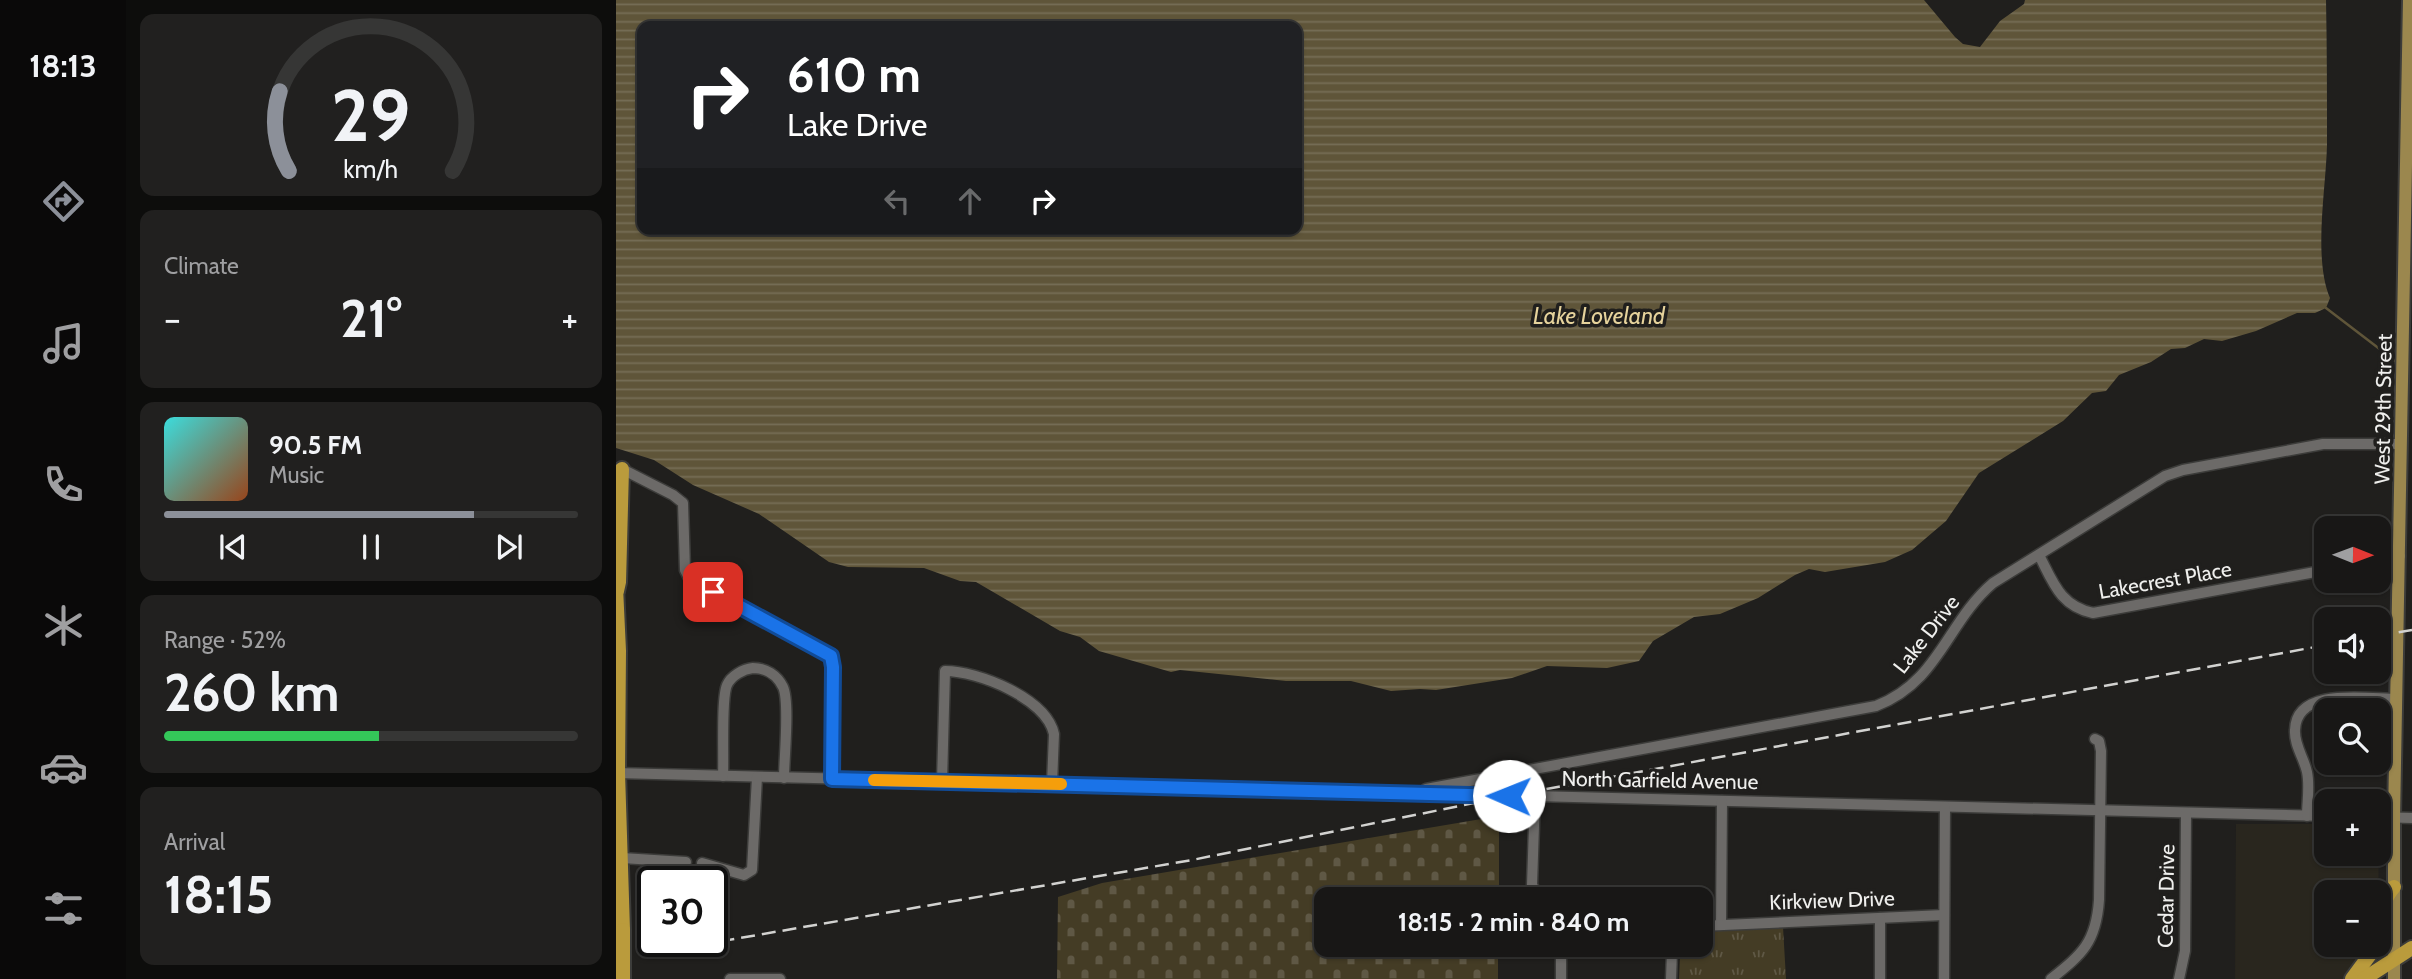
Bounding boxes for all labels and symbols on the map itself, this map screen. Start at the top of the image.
water label: Lake Loveland [1533,302,1666,330]
street label: West 29th Street [2369,334,2397,484]
north arrow [2314,516,2390,593]
street label: Lakecrest Place [2097,556,2234,604]
pin [683,562,743,622]
street label: Lake Drive [1888,590,1964,678]
position arrow [1472,759,1546,833]
street label: North Garfield Avenue [1561,766,1759,794]
street label: Cedar Drive [2153,844,2179,948]
speed limit sign: 30 [637,866,728,957]
street label: Kirkview Drive [1769,885,1895,915]

